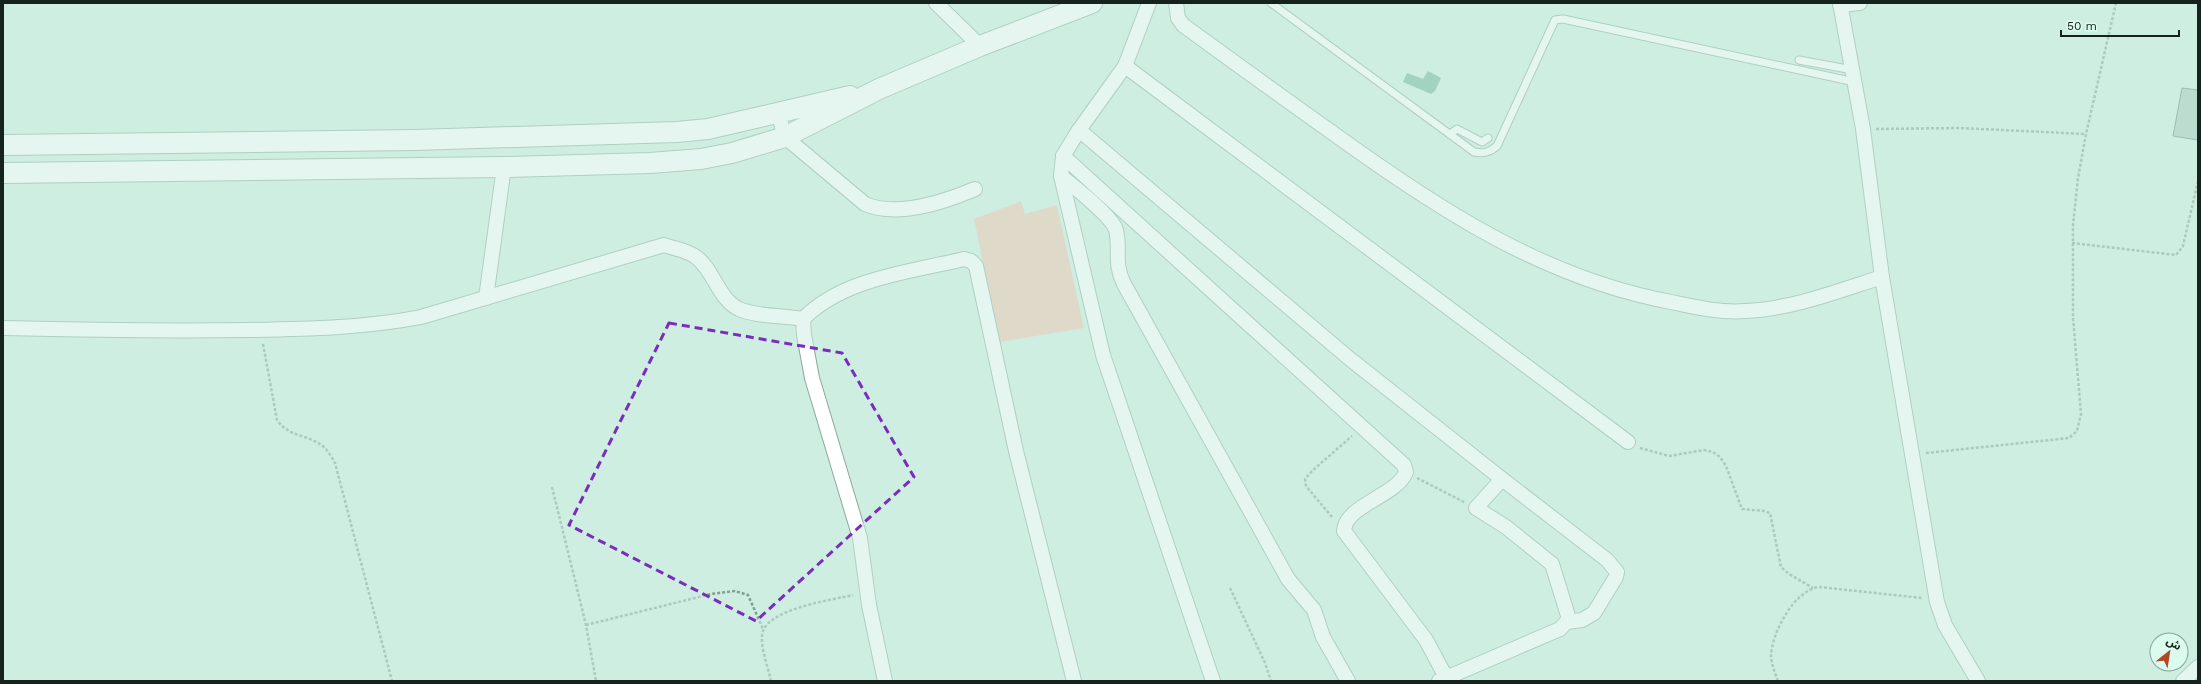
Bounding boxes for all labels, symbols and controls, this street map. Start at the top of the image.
scale bar [2061,12,2179,38]
text: 50 m [2067,19,2097,33]
north arrow [2149,632,2189,672]
text: ش [2164,634,2184,653]

